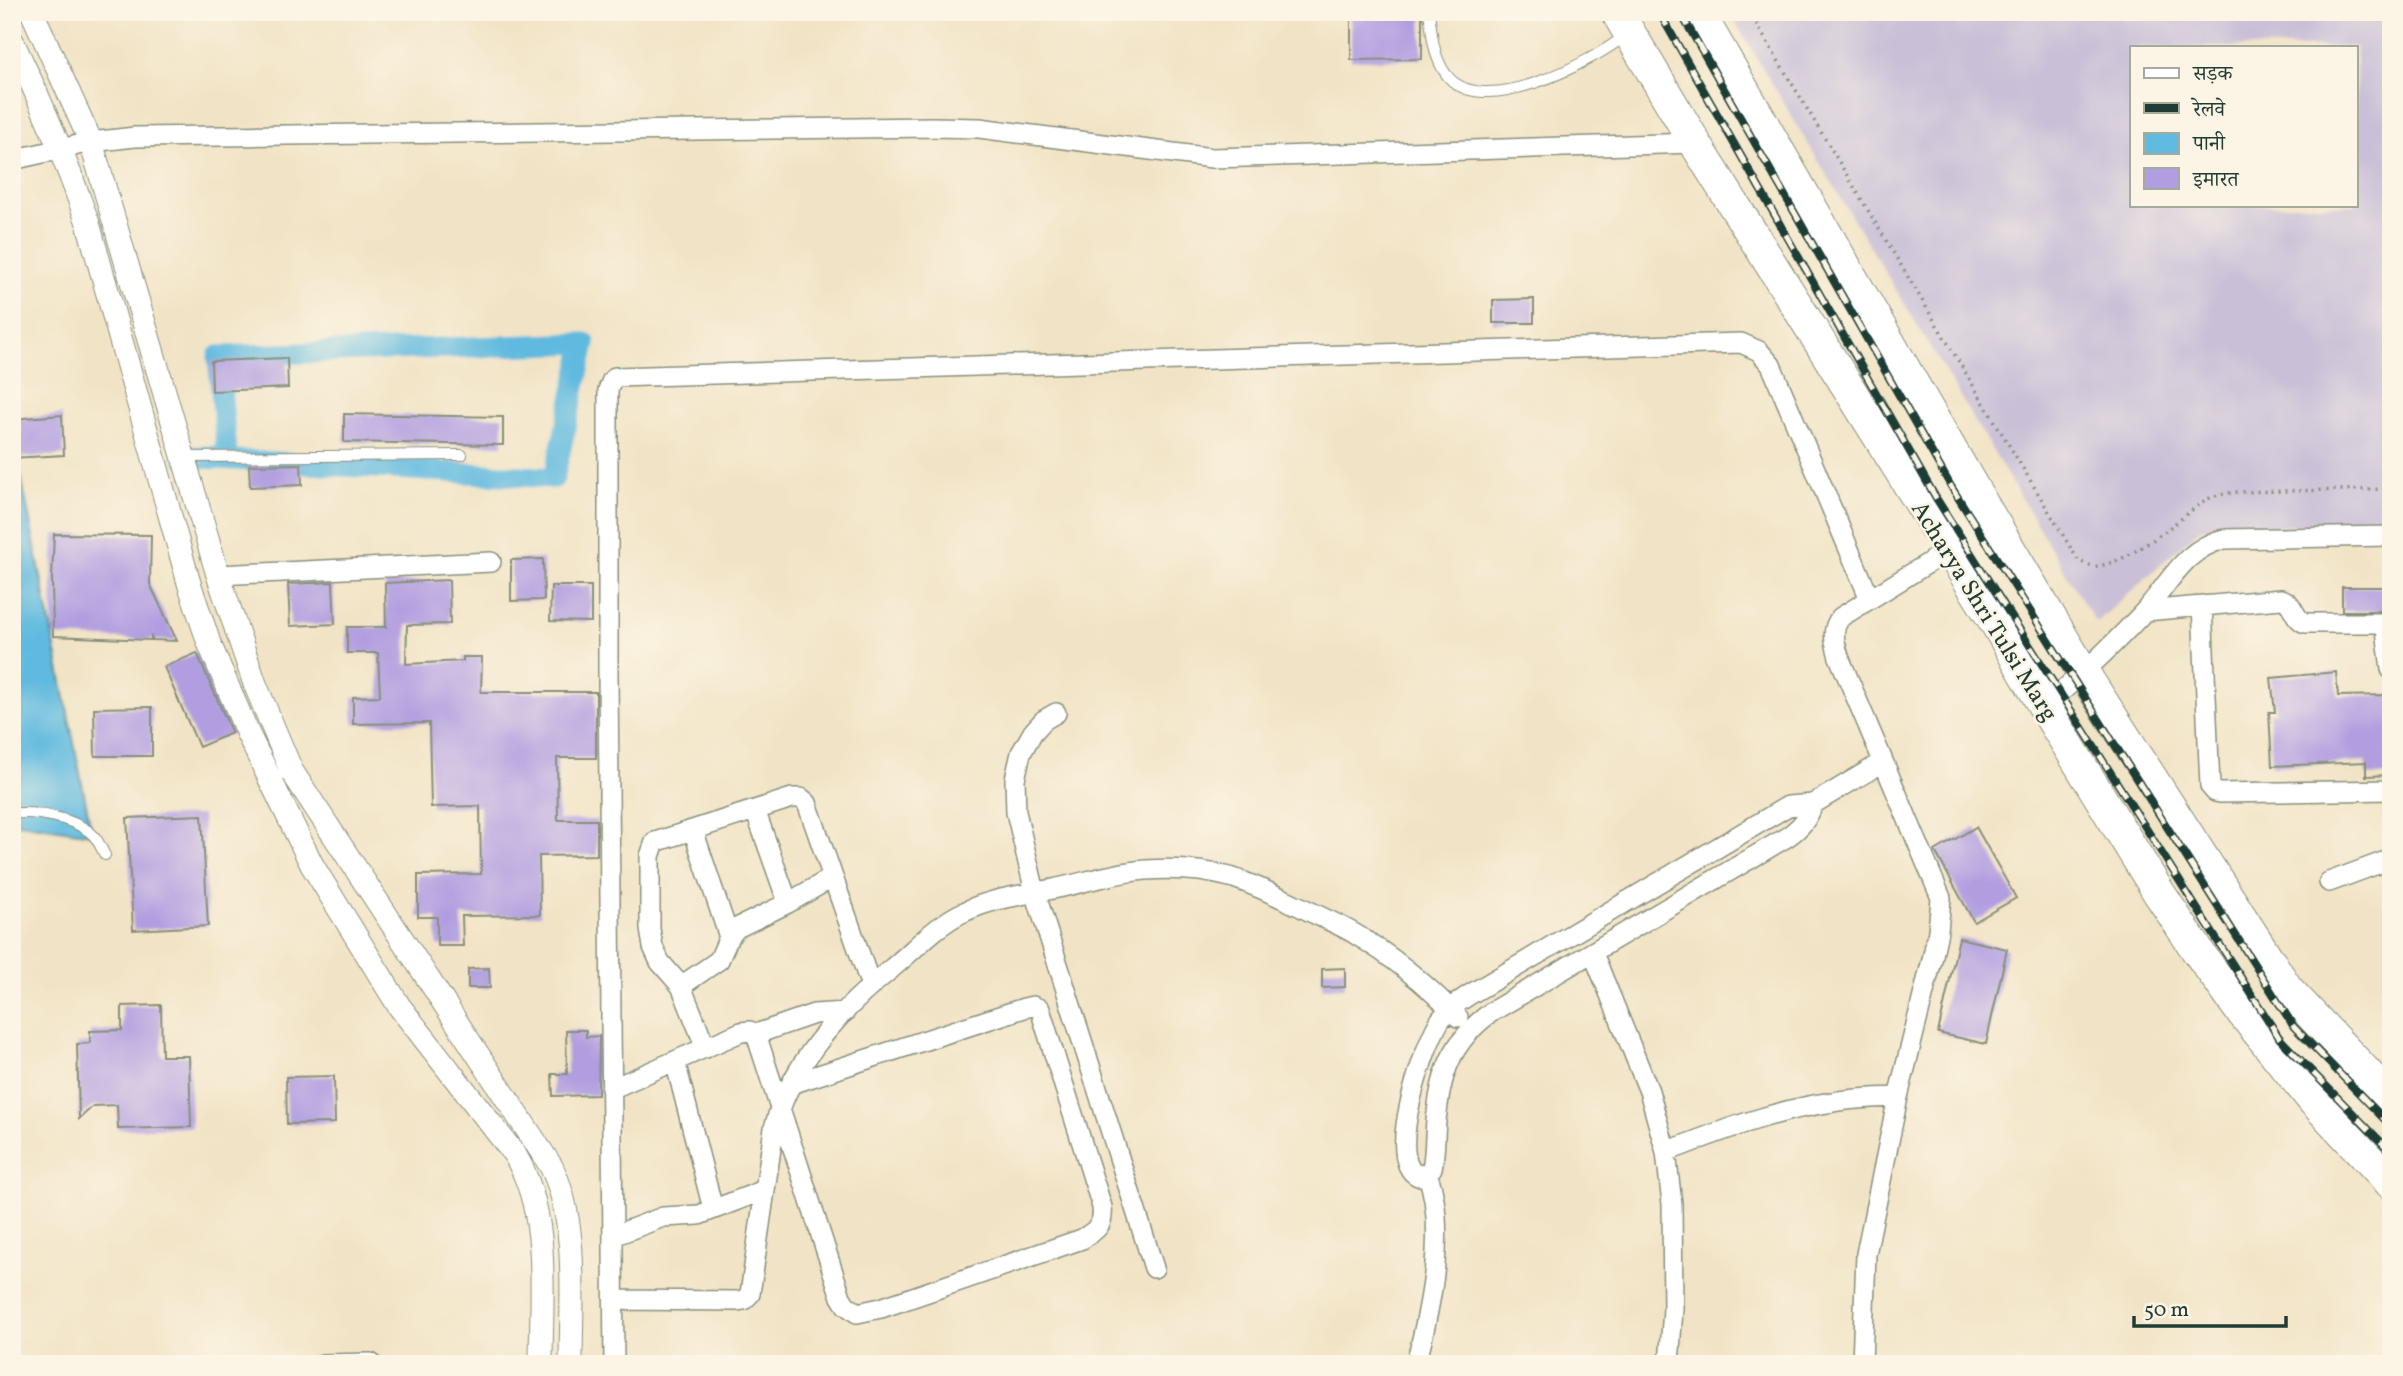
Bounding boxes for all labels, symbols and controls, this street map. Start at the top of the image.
legend [2130,46,2358,206]
text: सड़क [2192,60,2233,89]
text: रेलवे [2190,96,2227,125]
text: पानी [2192,130,2226,159]
text: इमारत [2192,166,2240,195]
street label: Acharya Shri Tulsi Marg [1902,495,2065,729]
scale bar [2134,1285,2286,1329]
text: 50 m [2144,1296,2189,1325]

